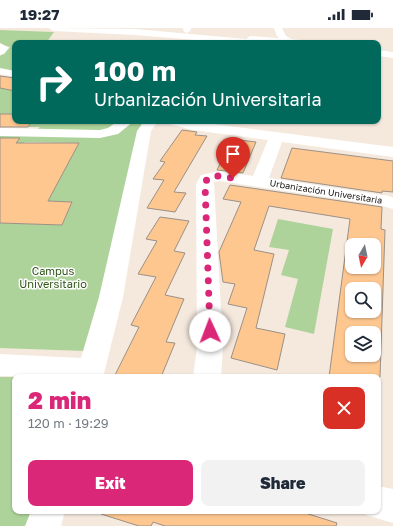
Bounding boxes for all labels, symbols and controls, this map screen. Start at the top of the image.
text: 19:27 [20,5,59,23]
text: 100 m [94,54,176,87]
icon: right [28,56,80,108]
text: Urbanización Universitaria [94,88,322,110]
pin [216,137,250,178]
icon: arrive [222,143,244,165]
street label: Urbanización Universitaria [269,177,383,206]
north arrow [345,238,381,274]
map controls [345,238,381,362]
park label: Campus Universitario [19,264,87,290]
button: search [345,282,381,318]
position arrow [189,310,231,352]
button: layers [345,326,381,362]
text: 2 min [28,385,91,414]
button: close [323,387,365,429]
text: 120 m · 19:29 [28,415,109,431]
button: Exit [28,460,193,506]
button: Share [201,460,365,506]

